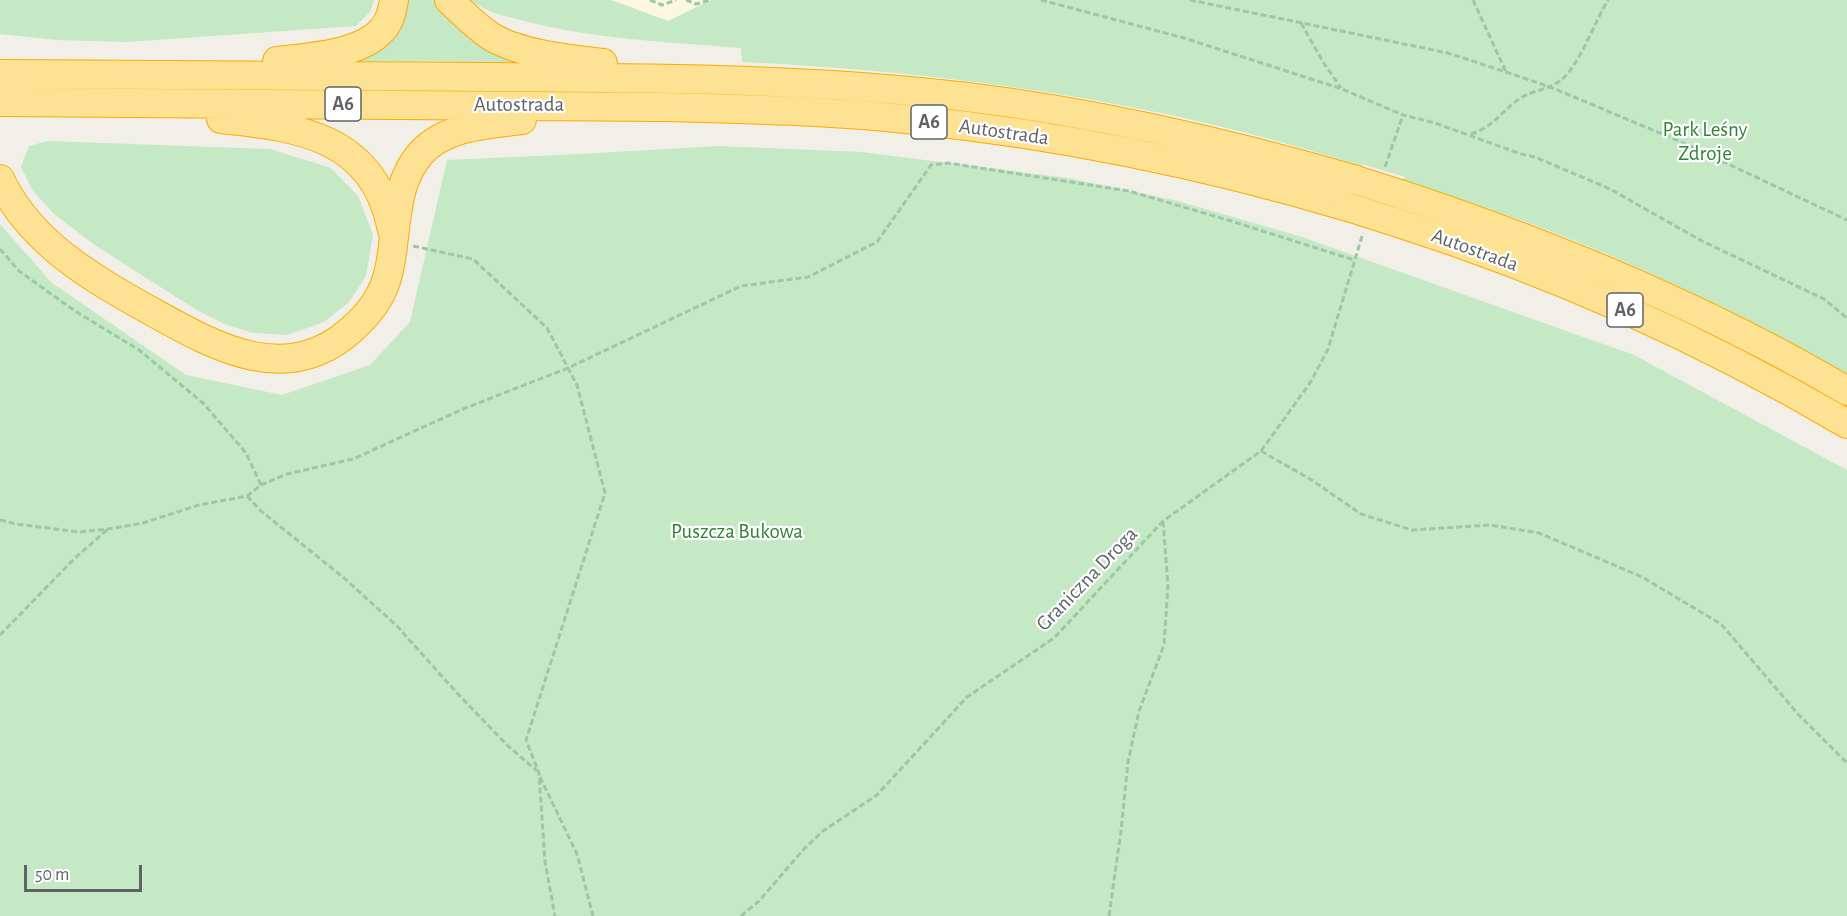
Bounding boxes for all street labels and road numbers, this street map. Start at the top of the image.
road number: A6 [325,87,361,121]
street label: Autostrada [474,92,564,118]
road number: A6 [911,105,947,139]
street label: Autostrada [957,113,1051,151]
street label: Autostrada [1428,223,1522,277]
road number: A6 [1607,293,1643,327]
street label: Graniczna Droga [1031,522,1143,636]

